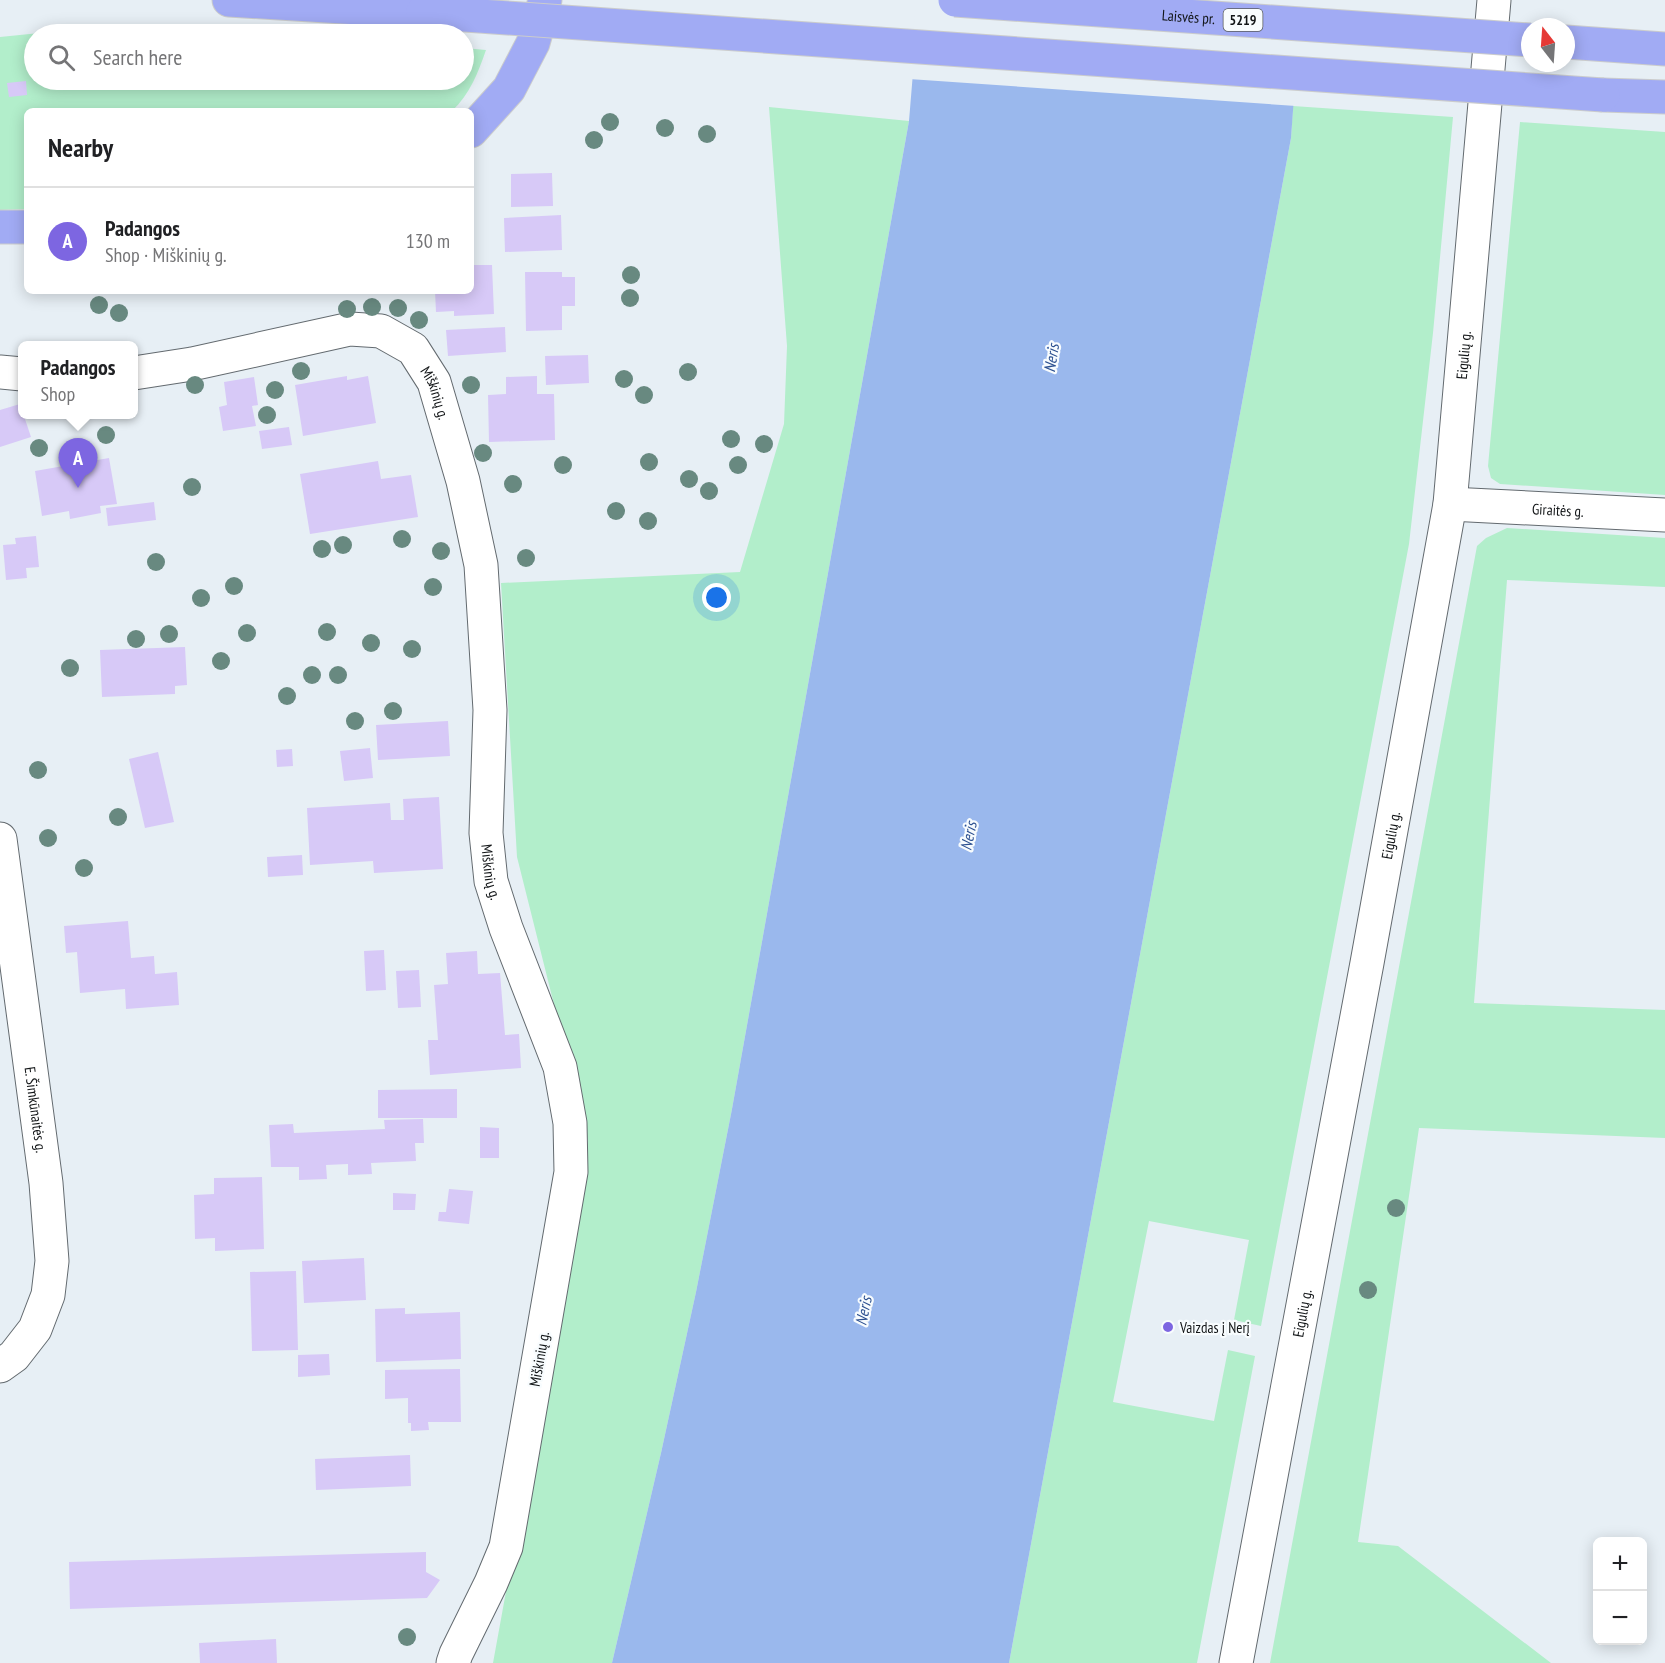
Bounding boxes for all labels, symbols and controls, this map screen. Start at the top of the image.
street label: Laisvės pr. [1161,5,1216,28]
road number: 5219 [1224,9,1262,31]
north arrow [1521,18,1575,72]
search box [24,24,474,90]
icon: search [45,41,78,74]
text: Search here [93,43,182,71]
text: Nearby [48,131,113,164]
text: Padangos [105,214,180,242]
text: A [62,228,73,254]
text: 130 m [406,228,450,254]
text: Shop · Miškinių g. [105,242,227,268]
street label: Eigulių g. [1451,330,1475,380]
popup [18,341,138,419]
water label: Neris [1039,341,1063,374]
text: Padangos [40,353,116,381]
street label: Miškinių g. [417,362,454,422]
text: Shop [40,381,75,407]
pin: A [58,438,98,488]
street label: Giraitės g. [1532,499,1584,520]
your location [702,583,731,612]
street label: Eigulių g. [1376,809,1404,861]
water label: Neris [955,818,981,852]
street label: Miškinių g. [478,843,506,902]
street label: E. Šimkūnaitės g. [21,1065,51,1154]
street label: Eigulių g. [1288,1287,1315,1339]
water label: Neris [850,1293,876,1327]
place label: Vaizdas į Nerį [1179,1318,1250,1337]
marker: Vaizdas į Nerį [1161,1320,1175,1334]
street label: Miškinių g. [525,1330,553,1388]
map controls [1593,1537,1647,1645]
button: + [1593,1537,1647,1591]
button: − [1593,1591,1647,1645]

